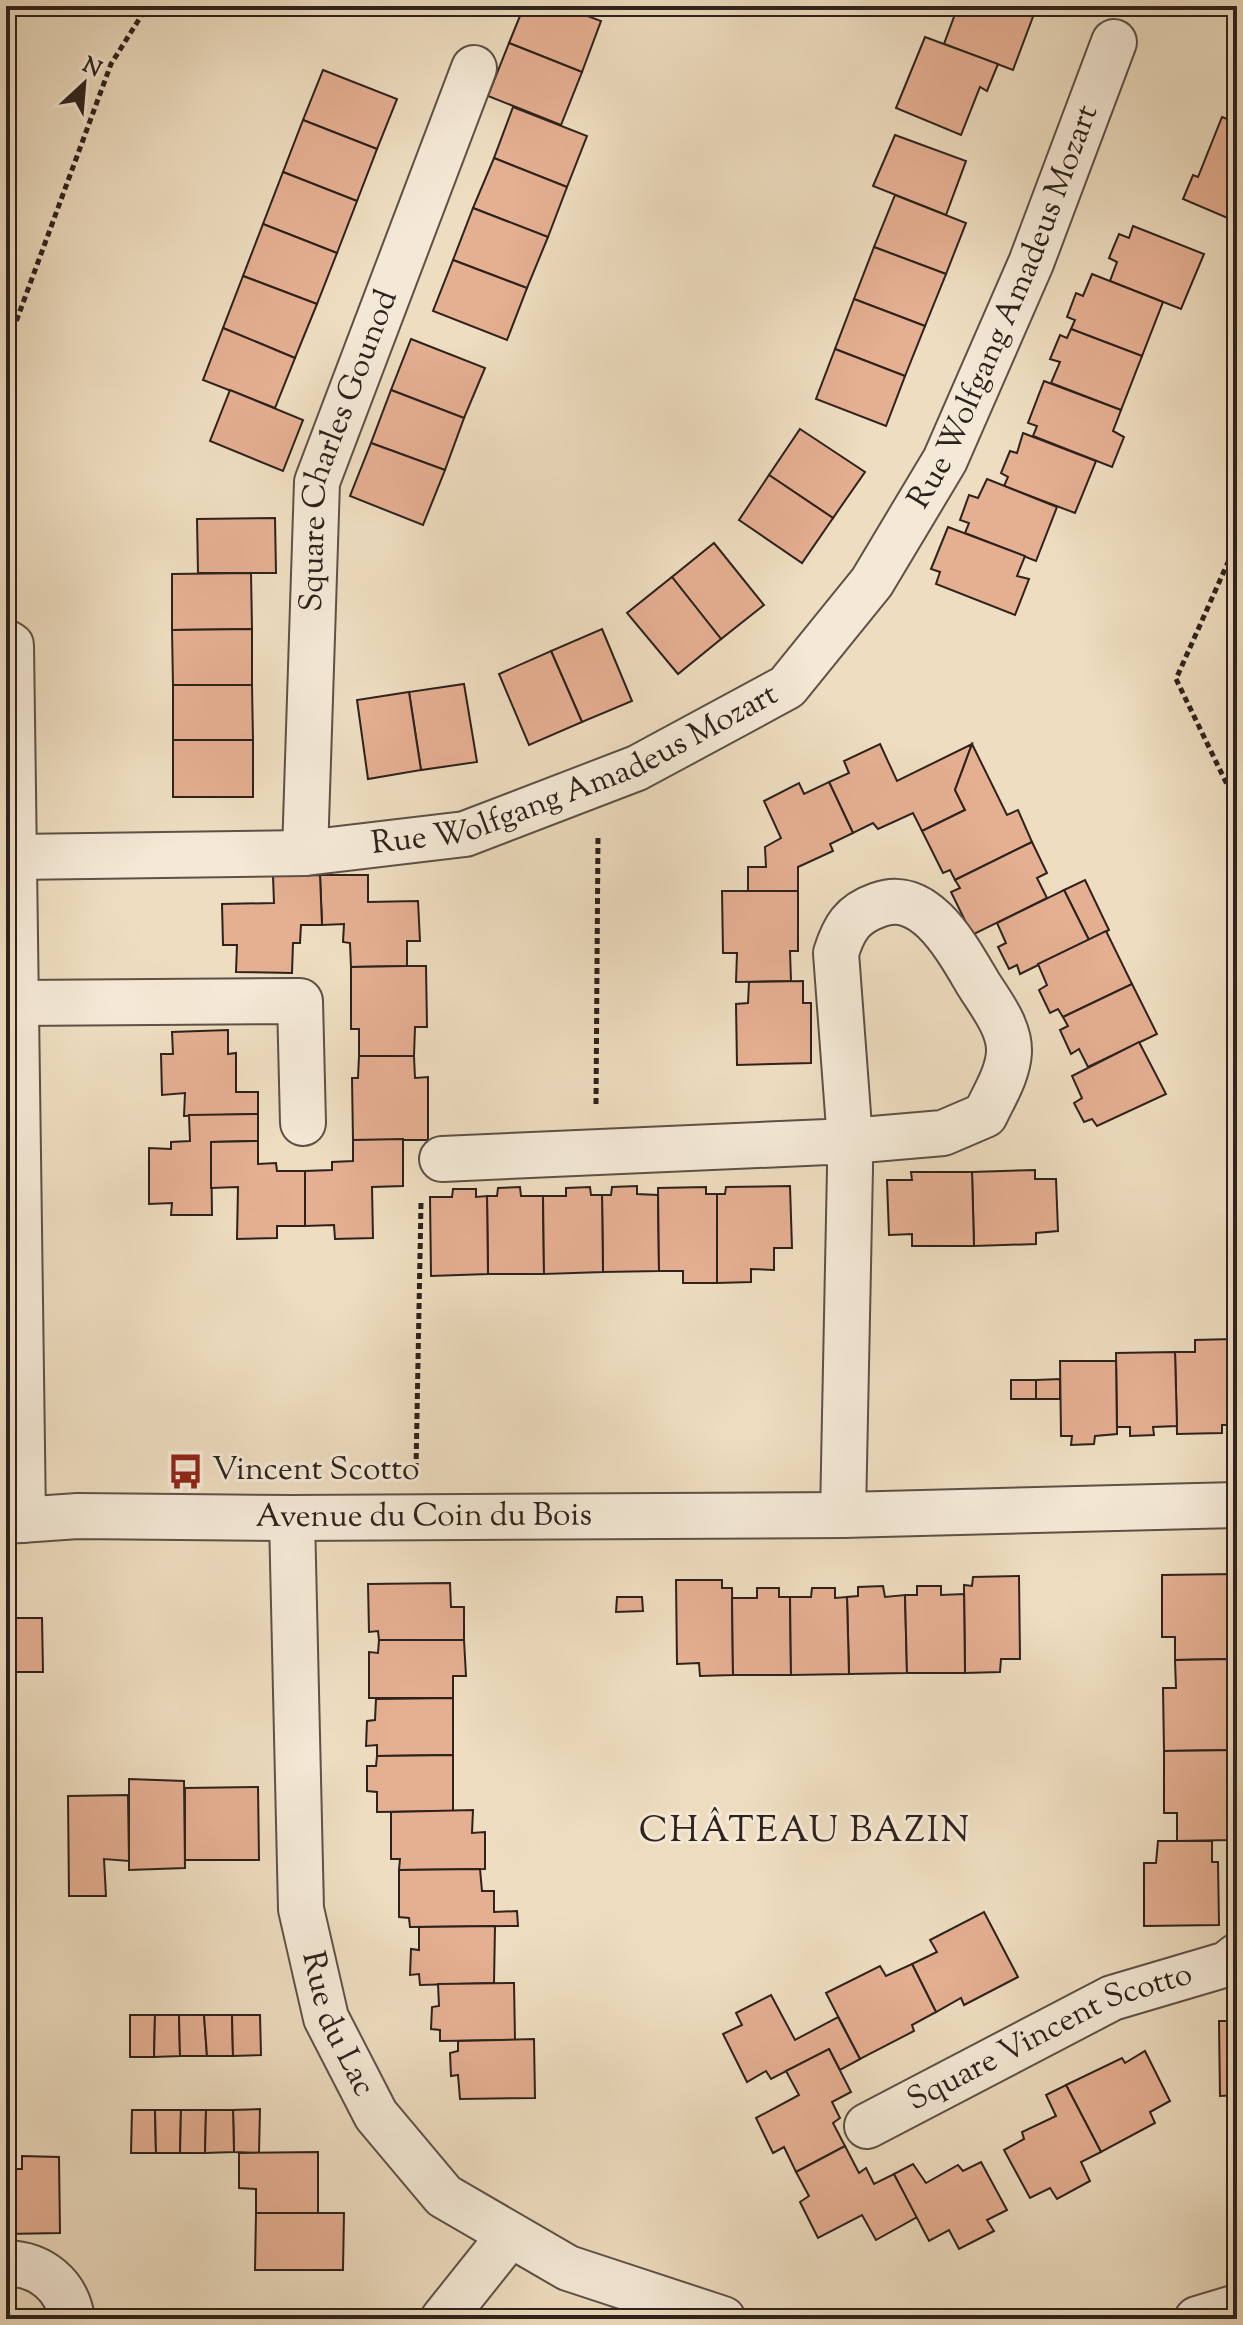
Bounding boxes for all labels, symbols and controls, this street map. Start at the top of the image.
north arrow [44,44,124,124]
text: N [77,50,107,87]
street label: Rue Wolfgang Amadeus Mozart [897,99,1111,518]
street label: Square Charles Gounod [290,284,411,612]
street label: Rue Wolfgang Amadeus Mozart [369,673,787,868]
place label: Vincent Scotto [212,1448,420,1494]
bus stop icon: Vincent Scotto [167,1452,205,1490]
street label: Avenue du Coin du Bois [255,1493,592,1541]
district label: CHÂTEAU BAZIN [639,1806,971,1858]
street label: Rue du Lac [288,1947,386,2105]
street label: Square Vincent Scotto [899,1952,1198,2124]

